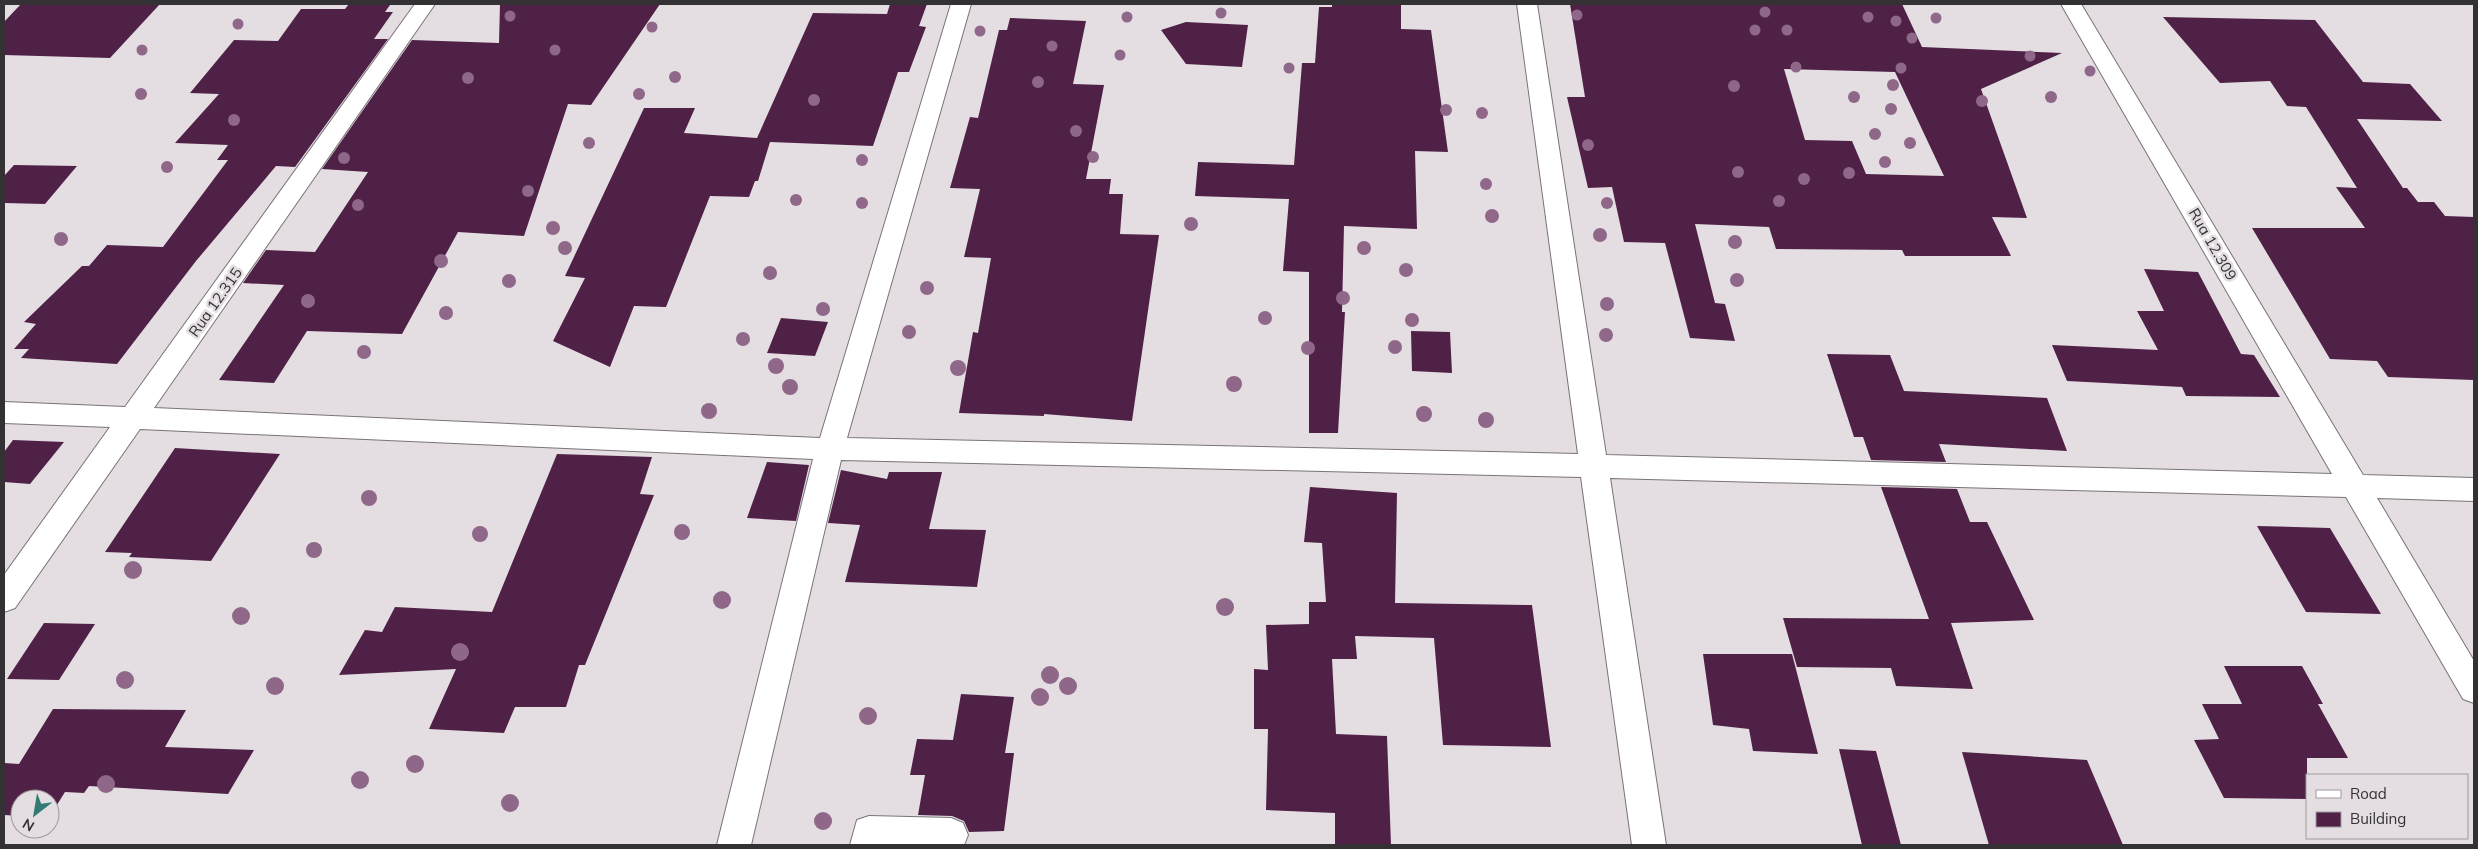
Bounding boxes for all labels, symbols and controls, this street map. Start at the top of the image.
street label: Rua 12.309 [2185,204,2241,284]
street label: Rua 12.315 [184,264,246,340]
legend [2306,774,2468,839]
text: Road [2350,784,2387,803]
north arrow [10,789,60,839]
text: Building [2350,809,2406,828]
text: N [19,815,37,836]

